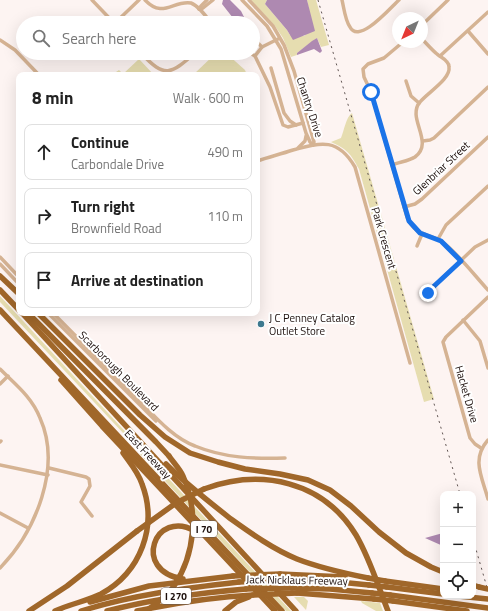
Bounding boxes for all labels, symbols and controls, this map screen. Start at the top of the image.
north arrow [392,12,428,48]
search box [16,16,260,60]
icon: search [30,27,52,49]
text: Search here [62,27,136,50]
street label: Chantry Drive [293,75,327,140]
route start [362,83,380,101]
text: 8 min [32,85,73,111]
text: Walk · 600 m [173,88,244,108]
text: Continue [71,131,129,154]
street label: Glenbriar Street [409,137,473,199]
icon: ahead [33,141,55,163]
text: 490 m [207,142,243,162]
text: Carbondale Drive [71,154,164,174]
text: Turn right [71,195,135,218]
icon: right [33,205,55,227]
street label: Park Crescent [368,205,401,271]
text: 110 m [207,206,243,226]
text: Brownfield Road [71,218,162,238]
icon: arrive [33,269,55,291]
text: Arrive at destination [71,269,204,292]
route end [419,284,437,302]
place label: J C Penney Catalog Outlet Store [269,310,355,339]
marker: J C Penney Catalog Outlet Store [256,319,266,329]
street label: Scarborough Boulevard [75,327,163,415]
street label: Hacket Drive [451,364,483,425]
street label: East Freeway [121,426,176,483]
map controls [440,491,476,599]
button: + [440,491,476,527]
road number: I 70 [191,521,217,537]
button: − [440,527,476,563]
button: locate [440,563,476,599]
street label: Jack Nicklaus Freeway [246,571,349,589]
road number: I 270 [161,588,191,604]

